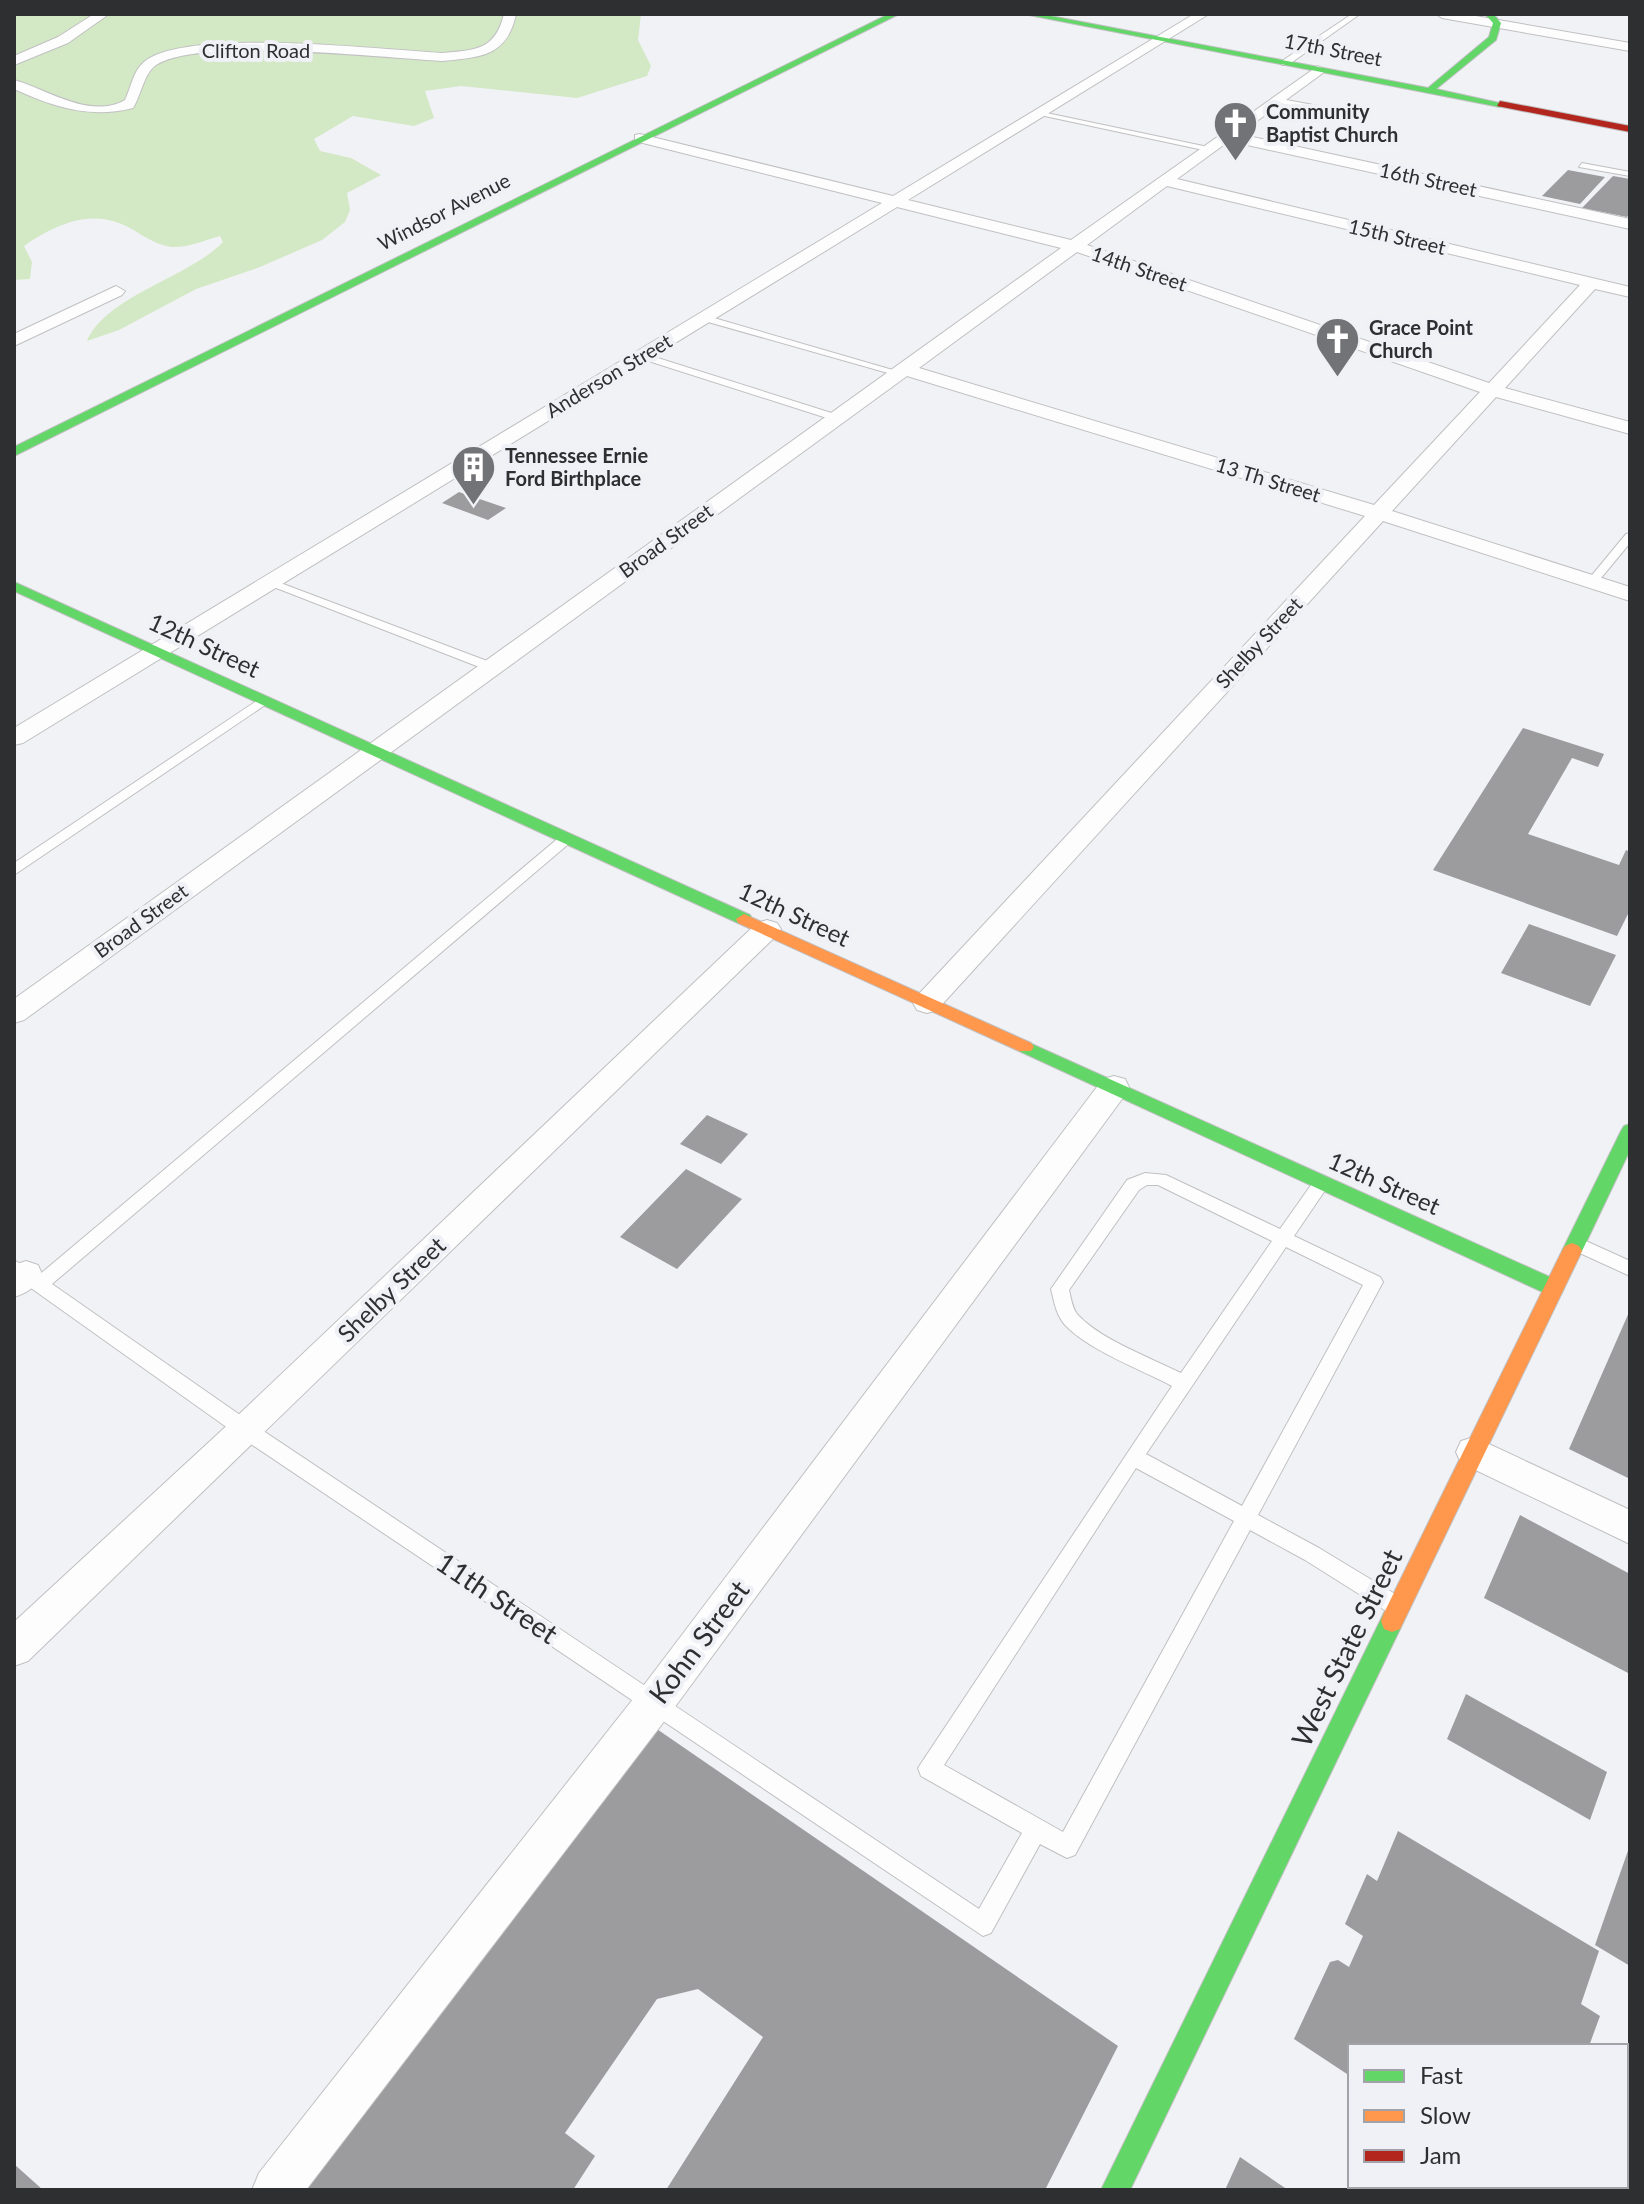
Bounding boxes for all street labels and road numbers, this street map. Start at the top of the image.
street label: 17th Street [1282,28,1384,70]
street label: Clifton Road [202,38,310,62]
street label: 16th Street [1377,157,1479,201]
street label: Windsor Avenue [373,167,514,255]
street label: 15th Street [1346,213,1448,259]
street label: 14th Street [1088,241,1190,296]
street label: Anderson Street [541,328,676,422]
street label: 13 Th Street [1213,452,1324,506]
street label: Broad Street [614,498,717,582]
street label: Shelby Street [1210,592,1306,693]
street label: 12th Street [144,606,265,683]
street label: 12th Street [734,875,855,952]
street label: Broad Street [89,878,192,962]
street label: 12th Street [1324,1145,1445,1220]
street label: Shelby Street [331,1230,451,1348]
street label: West State Street [1284,1543,1409,1752]
street label: 11th Street [430,1544,565,1650]
street label: Kohn Street [641,1573,756,1710]

